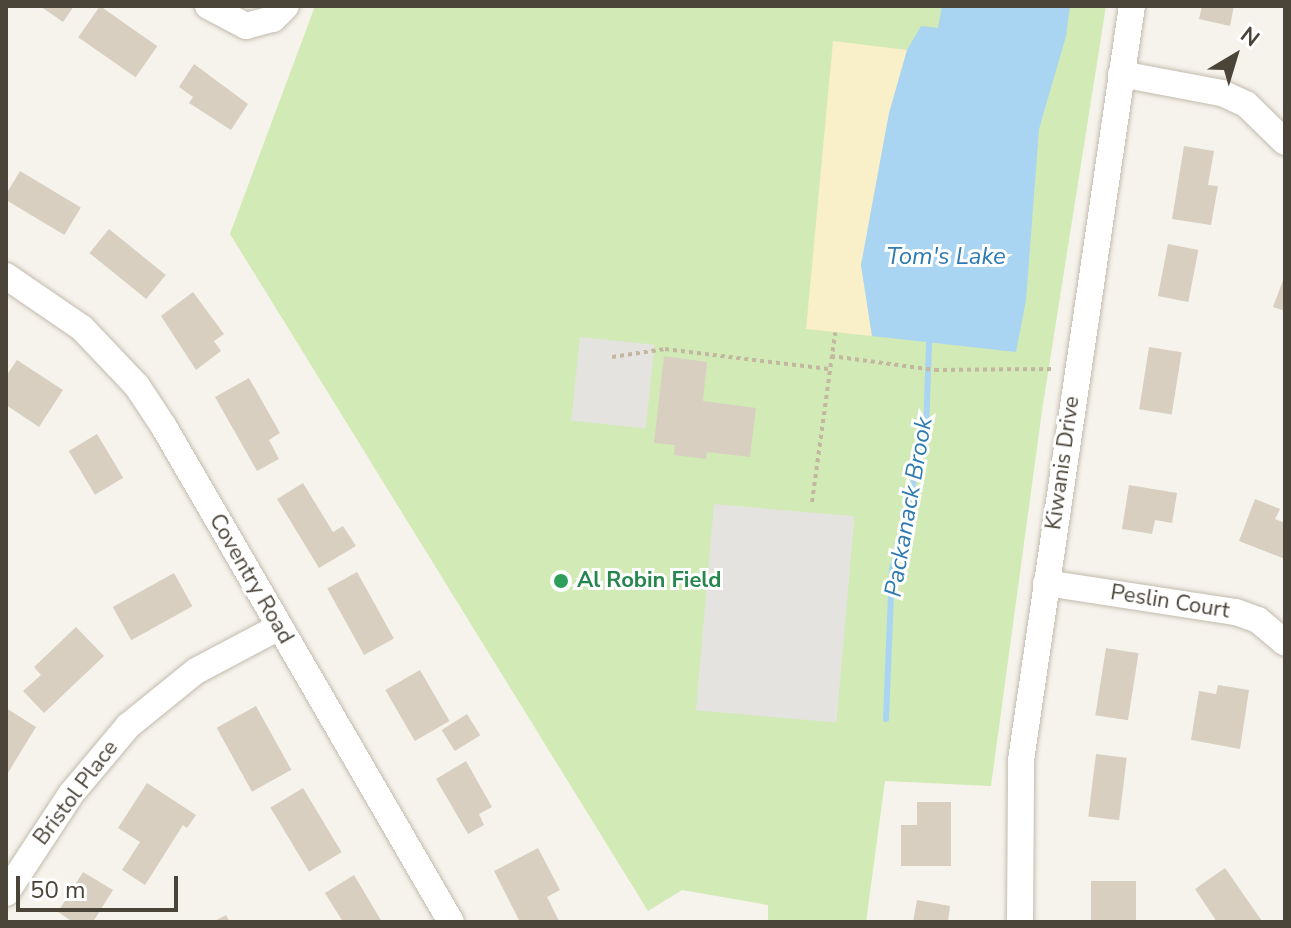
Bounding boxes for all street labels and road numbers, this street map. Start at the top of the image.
street label: Kiwanis Drive [1041,394,1085,532]
street label: Coventry Road [203,509,299,649]
street label: Peslin Court [1109,580,1231,624]
street label: Bristol Place [28,736,124,850]

